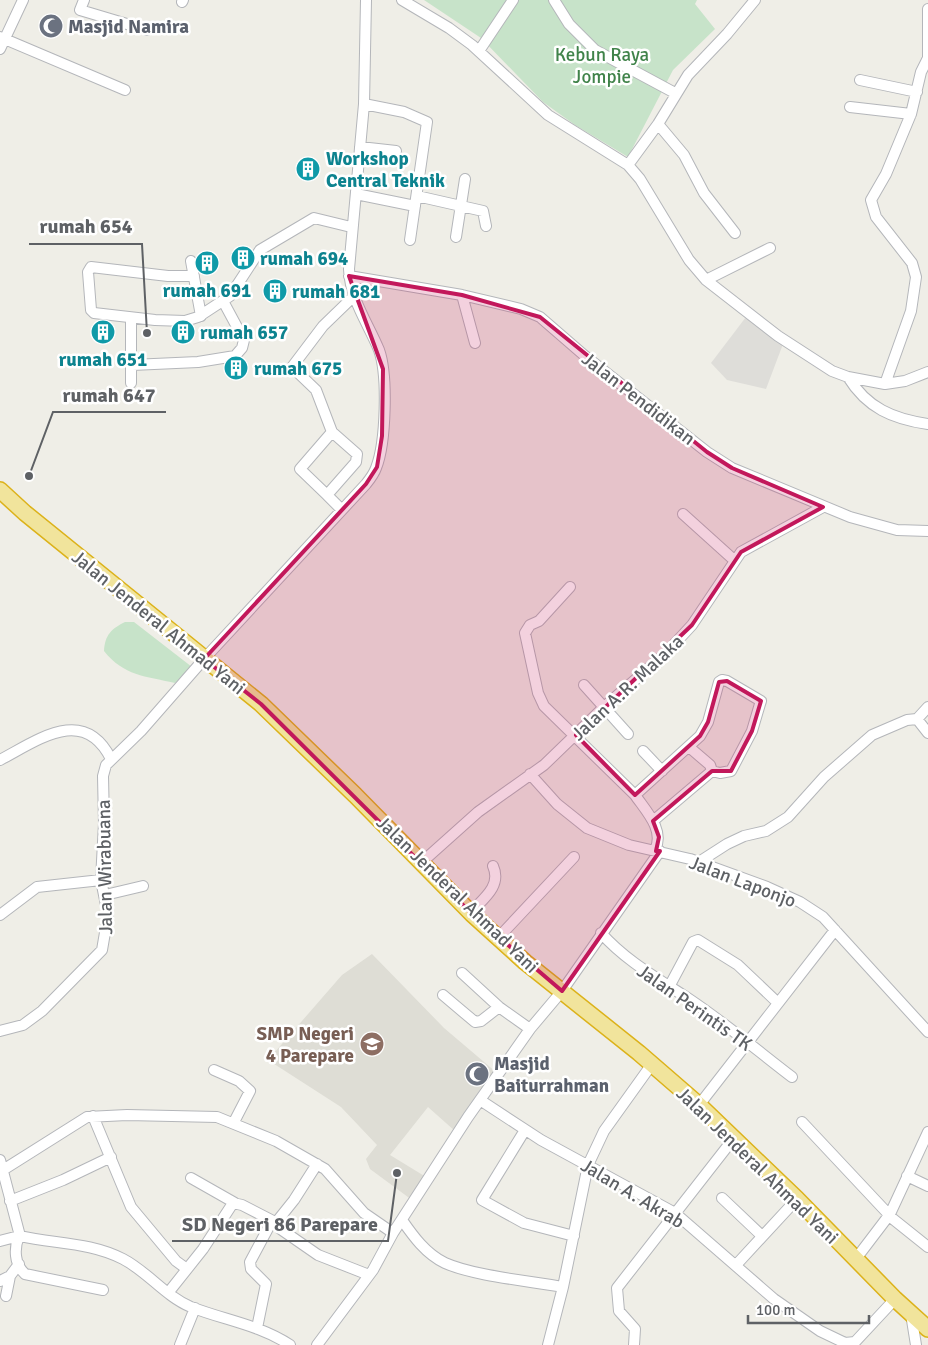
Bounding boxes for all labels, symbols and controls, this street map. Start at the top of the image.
mosque icon: Masjid Namira [38,13,64,39]
place label: Masjid Namira [68,15,189,39]
park label: Kebun Raya Jompie [555,43,649,89]
place label: Workshop Central Teknik [326,147,445,193]
building icon: Workshop Central Teknik [295,156,321,182]
callout: rumah 654 [29,209,142,244]
text: rumah 654 [39,214,133,239]
building icon: rumah 694 [230,245,256,271]
place label: rumah 694 [260,247,348,271]
building icon: rumah 691 [194,250,220,276]
building icon: rumah 681 [262,278,288,304]
place label: rumah 691 [163,279,251,303]
place label: rumah 681 [292,280,380,304]
building icon: rumah 651 [90,319,116,345]
building icon: rumah 657 [170,319,196,345]
place label: rumah 657 [200,321,288,345]
street label: Jalan Pendidikan [577,347,700,451]
place label: rumah 651 [59,348,147,372]
building icon: rumah 675 [223,355,249,381]
place label: rumah 675 [254,357,342,381]
callout: rumah 647 [53,377,166,412]
text: rumah 647 [62,383,156,408]
street label: Jalan Jenderal Ahmad Yani [67,545,250,700]
street label: Jalan A.R. Malaka [567,630,689,746]
street label: Jalan Wirabuana [92,799,118,935]
street label: Jalan Jenderal Ahmad Yani [371,811,543,979]
street label: Jalan Laponjo [686,851,799,913]
street label: Jalan Perintis TK [632,959,757,1057]
place label: SMP Negeri 4 Parepare [256,1022,354,1068]
school or university icon: SMP Negeri 4 Parepare [359,1031,385,1057]
place label: Masjid Baiturrahman [494,1052,609,1098]
mosque icon: Masjid Baiturrahman [464,1061,490,1087]
street label: Jalan Jenderal Ahmad Yani [671,1082,843,1250]
street label: Jalan A. Akrab [576,1154,689,1234]
callout: SD Negeri 86 Parepare [172,1206,388,1241]
text: SD Negeri 86 Parepare [182,1212,378,1237]
scale bar [748,1292,869,1324]
text: 100 m [756,1301,796,1319]

